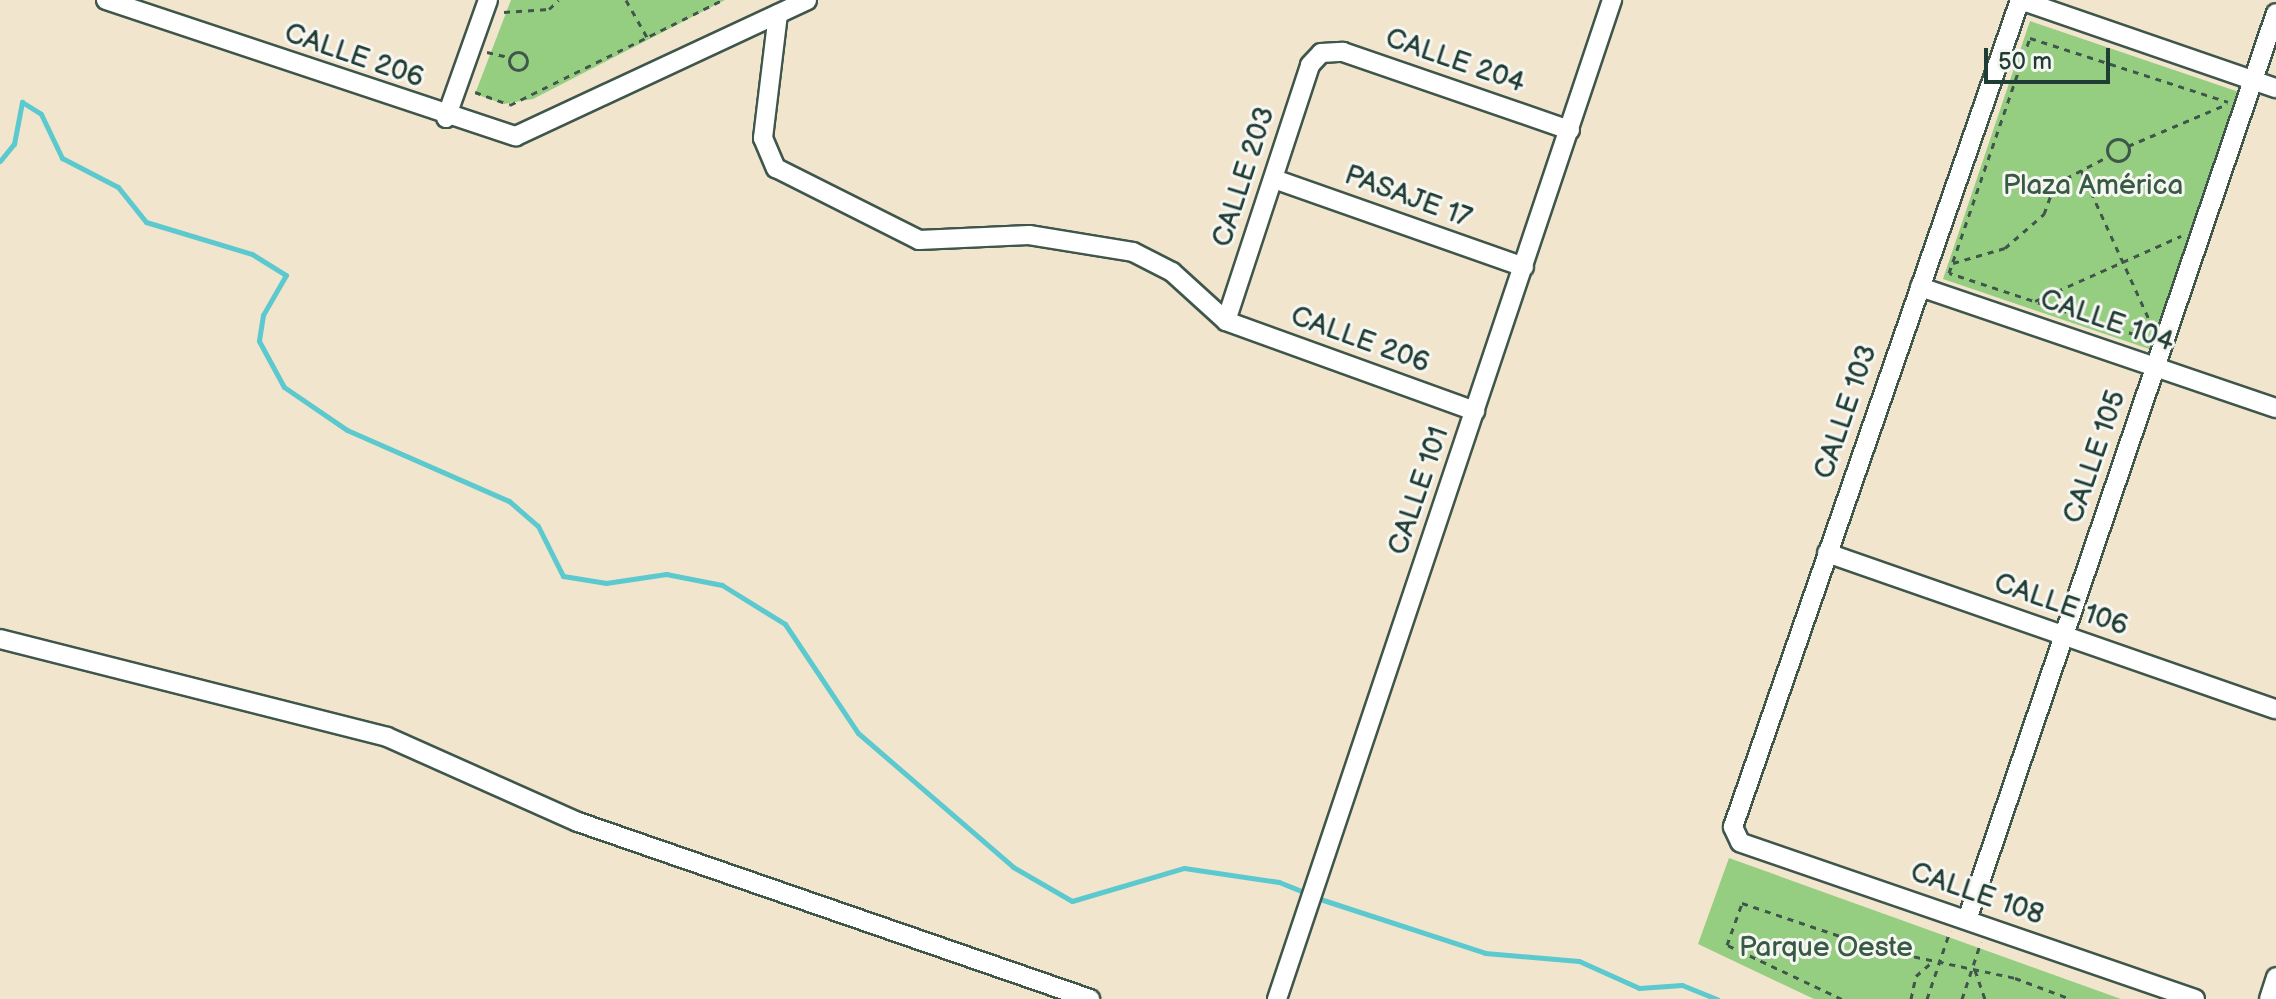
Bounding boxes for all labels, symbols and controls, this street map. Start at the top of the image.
street label: CALLE 206 [280,16,428,96]
street label: CALLE 204 [1381,21,1529,101]
scale bar [1988,32,2114,82]
text: 50 m [1998,47,2052,76]
street label: CALLE 203 [1206,103,1282,251]
street label: PASAJE 17 [1340,159,1476,235]
park label: Plaza América [2003,169,2183,203]
street label: CALLE 104 [2036,282,2178,360]
street label: CALLE 206 [1286,299,1434,381]
street label: CALLE 103 [1807,340,1885,484]
street label: CALLE 105 [2057,386,2133,528]
street label: CALLE 101 [1381,422,1457,560]
street label: CALLE 106 [1990,566,2132,644]
street label: CALLE 108 [1906,856,2048,932]
park label: Parque Oeste [1739,931,1913,965]

